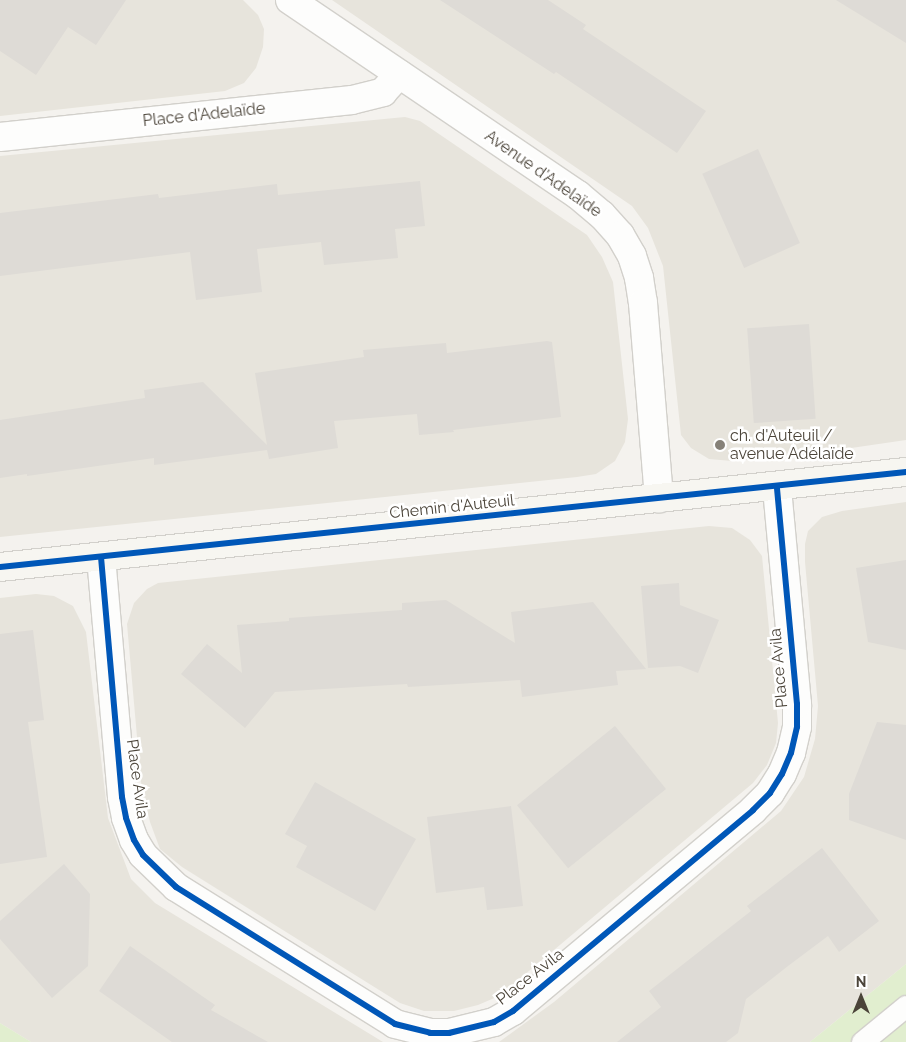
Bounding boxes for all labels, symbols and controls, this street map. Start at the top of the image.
street label: Place d'Adelaïde [142,99,266,131]
street label: Avenue d'Adelaïde [481,127,605,221]
place label: ch. d'Auteuil / avenue Adélaïde [730,426,854,464]
marker: ch. d'Auteuil / avenue Adélaïde [714,439,726,451]
street label: Chemin d'Auteuil [389,491,515,523]
street label: Place Avila [766,627,792,709]
street label: Place Avila [122,738,152,820]
street label: Place Avila [492,945,568,1009]
north arrow [836,972,886,1022]
text: N [856,974,866,990]

